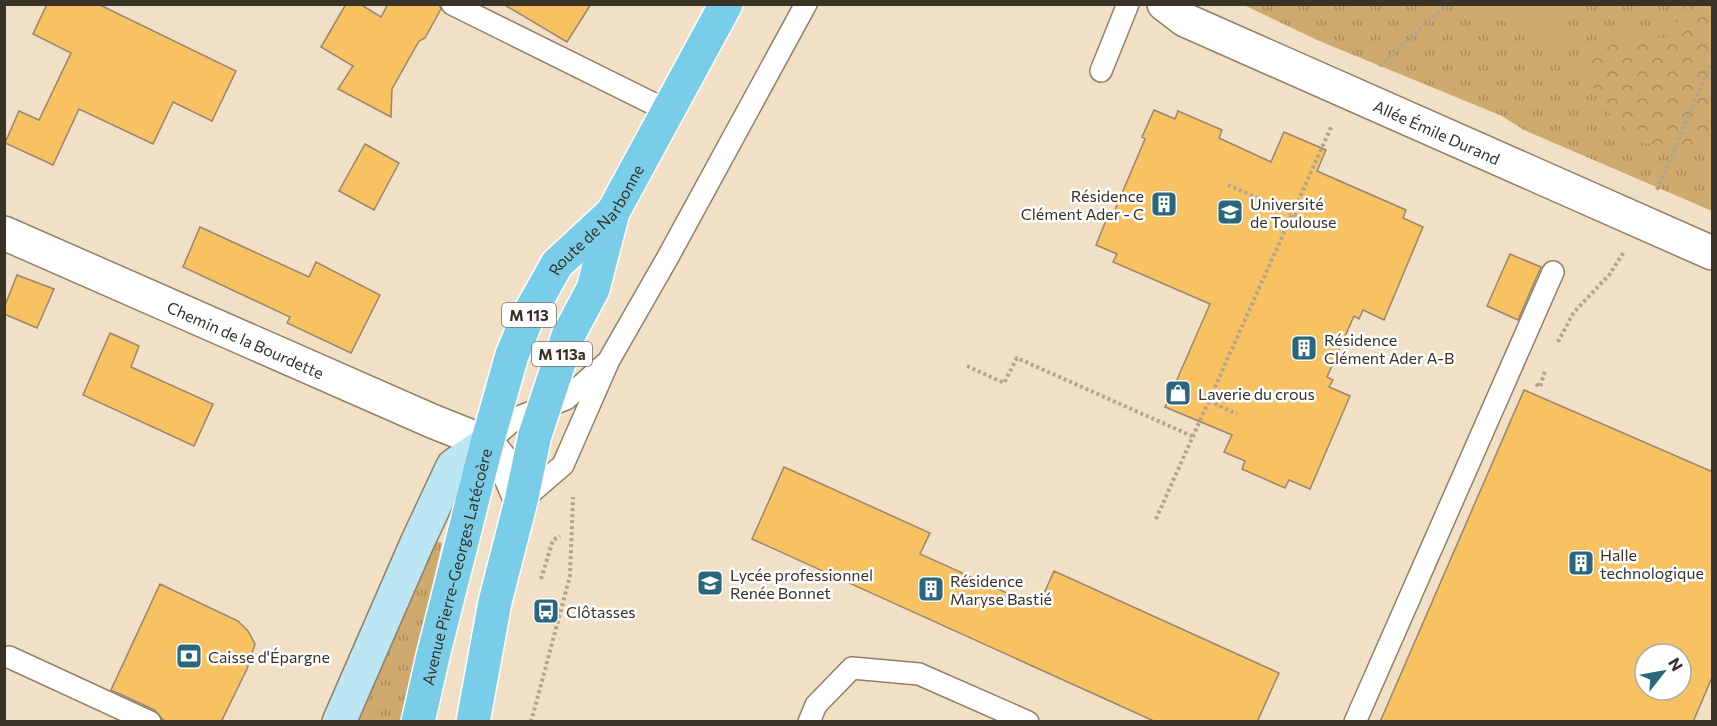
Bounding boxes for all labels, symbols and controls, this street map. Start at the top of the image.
street label: Allée Émile Durand [1371,95,1503,168]
street label: Route de Narbonne [543,161,647,278]
place label: Résidence Clément Ader - C [1021,186,1144,223]
building icon: Résidence Clément Ader - C [1149,189,1179,219]
place label: Université de Toulouse [1250,194,1337,231]
school or university icon: Université de Toulouse [1215,197,1245,227]
street label: Chemin de la Bourdette [164,296,327,382]
road number: M 113 [502,303,556,327]
place label: Résidence Clément Ader A-B [1324,330,1454,367]
building icon: Résidence Clément Ader A-B [1289,333,1319,363]
road number: M 113a [532,342,592,366]
shop icon: Laverie du crous [1163,378,1193,408]
place label: Laverie du crous [1198,384,1315,403]
street label: Avenue Pierre-Georges Latécoère [417,446,495,687]
place label: Halle technologique [1600,545,1704,582]
building icon: Halle technologique [1566,548,1596,578]
place label: Lycée professionnel Renée Bonnet [730,565,873,602]
school or university icon: Lycée professionnel Renée Bonnet [695,568,725,598]
place label: Résidence Maryse Bastié [950,571,1052,608]
building icon: Résidence Maryse Bastié [916,574,946,604]
bus stop icon: Clôtasses [531,596,561,626]
place label: Clôtasses [566,602,636,621]
bank icon: Caisse d'Épargne [174,641,204,671]
north arrow [1633,642,1693,702]
place label: Caisse d'Épargne [208,647,330,666]
text: N [1665,654,1688,674]

